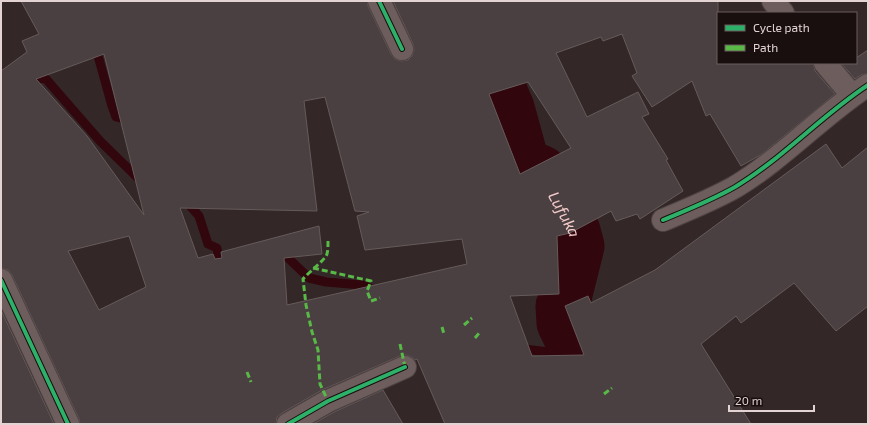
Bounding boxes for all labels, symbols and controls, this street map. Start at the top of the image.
legend [717,12,857,64]
text: Cycle path [753,20,810,34]
text: Path [753,40,778,54]
water label: Lufuka [545,188,586,239]
scale bar [729,387,814,413]
text: 20 m [735,393,762,407]

